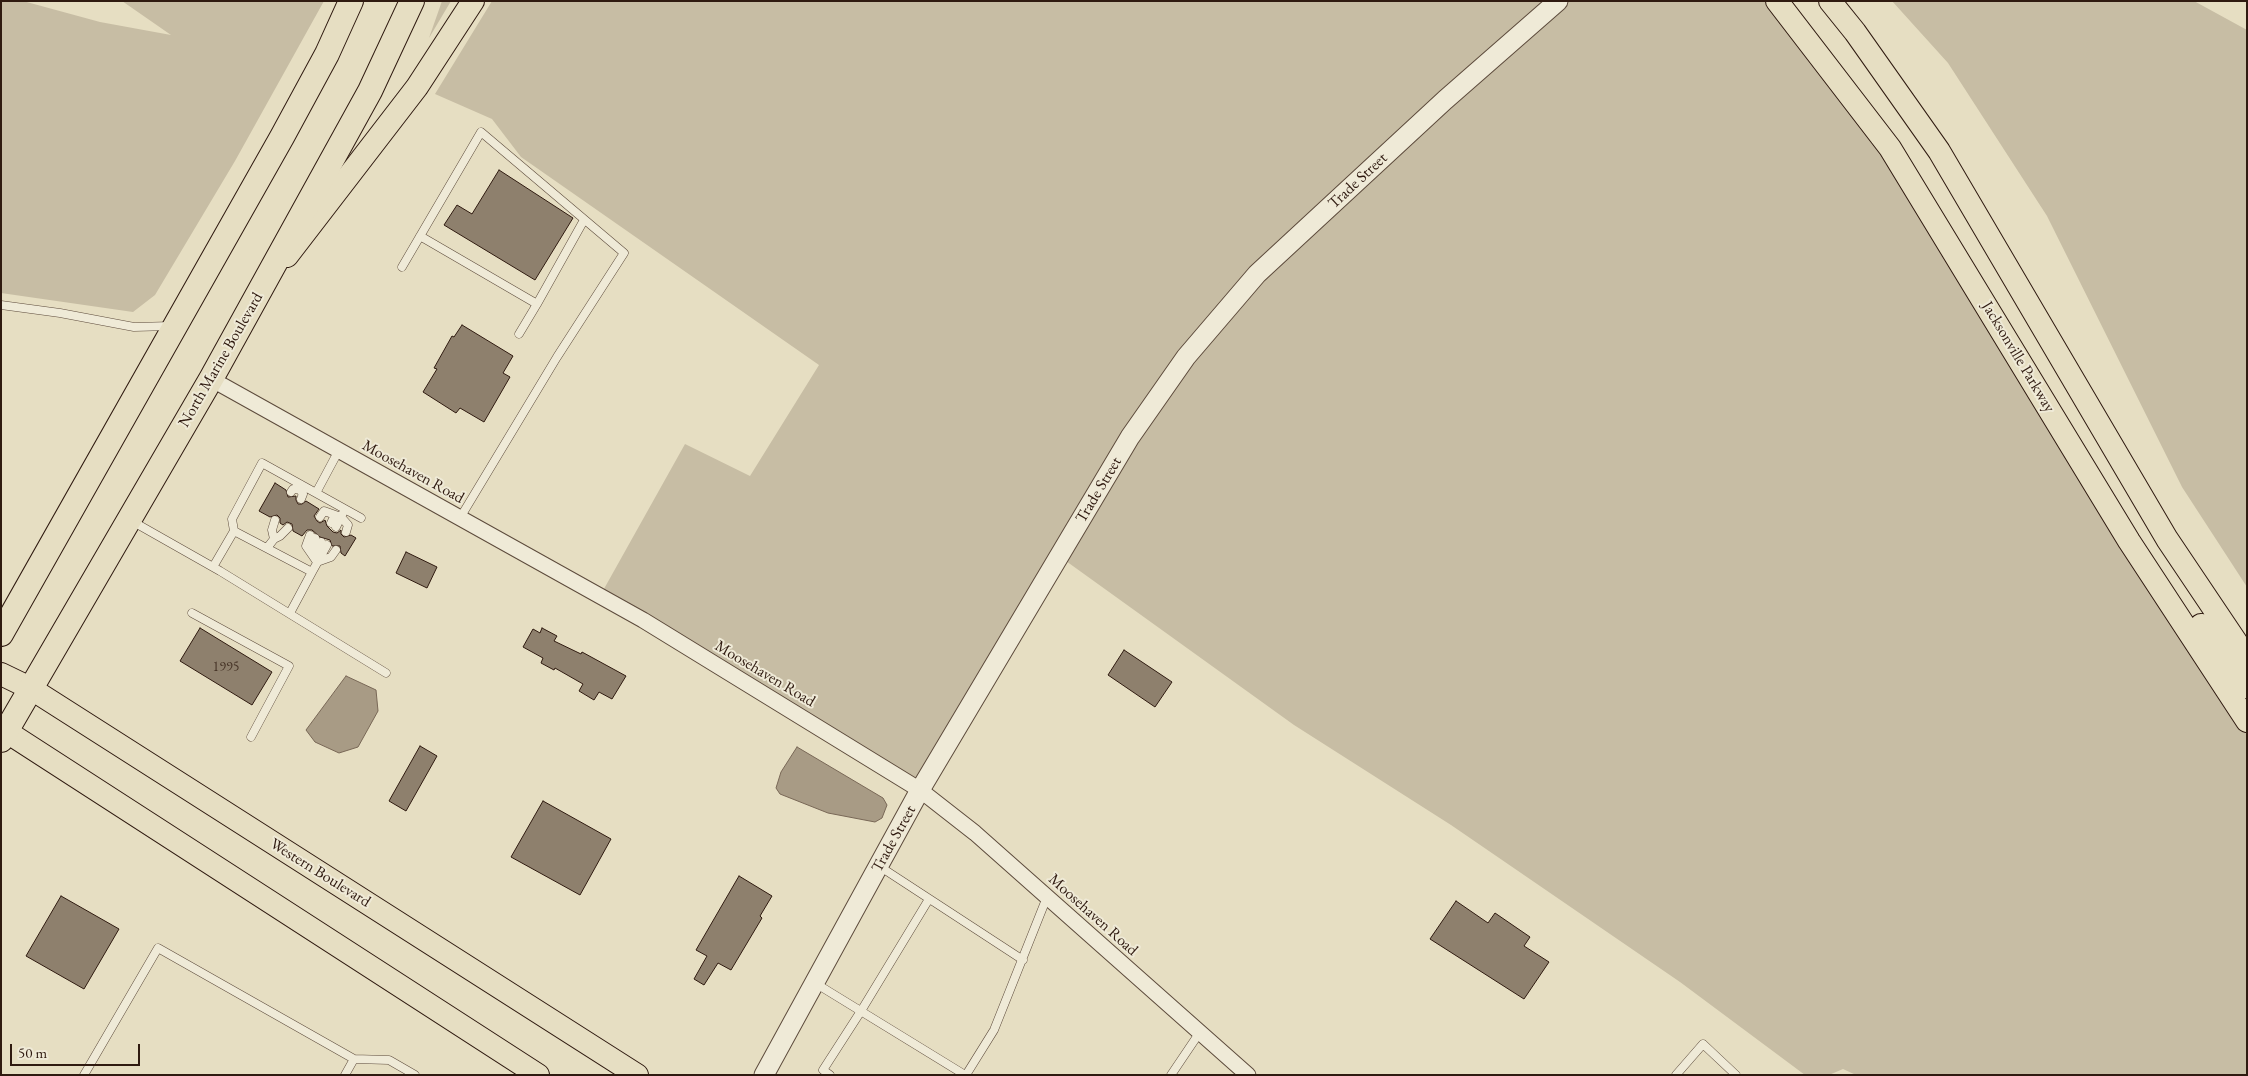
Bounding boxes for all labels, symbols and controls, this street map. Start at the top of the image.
street label: Trade Street [1325,149,1391,213]
street label: North Marine Boulevard [175,289,267,431]
street label: Jacksonville Parkway [1977,298,2059,416]
street label: Moosehaven Road [359,436,467,508]
street label: Trade Street [1072,454,1126,526]
street label: Moosehaven Road [711,637,819,711]
house number: 1995 [213,659,239,675]
street label: Trade Street [868,802,920,876]
street label: Western Boulevard [266,834,374,912]
street label: Moosehaven Road [1044,870,1142,960]
scale bar [12,1034,142,1066]
text: 50 m [18,1043,47,1062]

